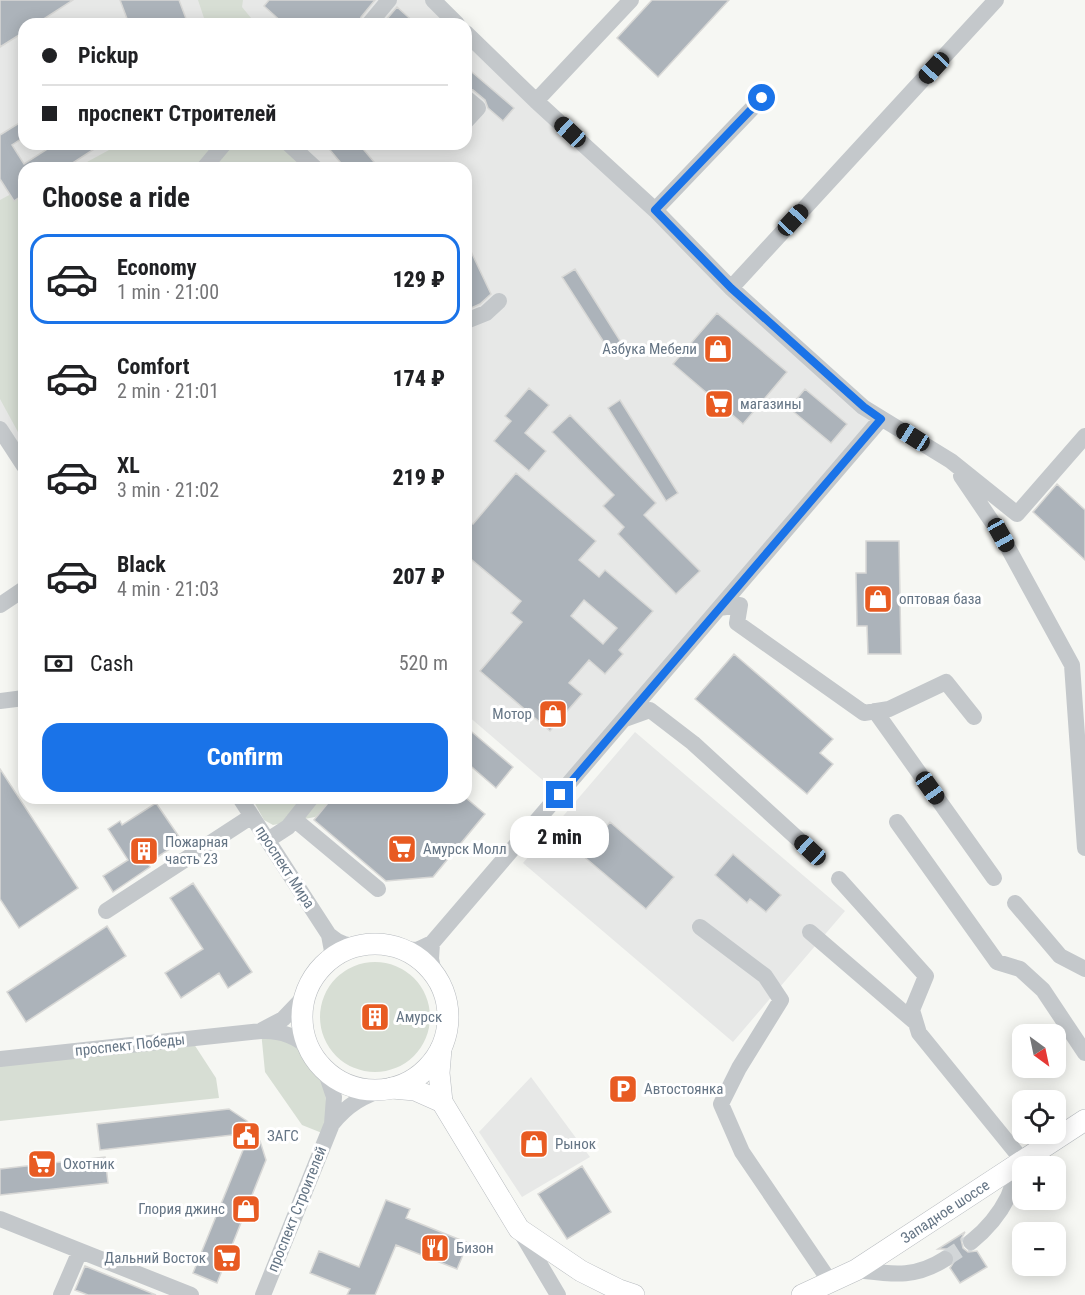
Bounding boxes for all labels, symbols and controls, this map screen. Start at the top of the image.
text: Pickup [78,43,138,68]
car [915,49,953,87]
route start [748,84,775,111]
text: проспект Строителей [78,101,276,126]
car [551,113,589,151]
text: Choose a ride [42,182,190,214]
car [774,201,812,239]
icon: car [45,252,99,306]
text: Economy [117,255,197,280]
text: 129 ₽ [392,267,445,292]
text: 1 min · 21:00 [117,280,219,304]
shop icon: Азбука Мебели [702,333,734,365]
place label: Азбука Мебели [602,340,697,358]
icon: car [45,351,99,405]
text: Comfort [117,354,190,379]
text: 174 ₽ [392,366,445,391]
text: 2 min · 21:01 [117,379,219,403]
supermarket icon: магазины [703,388,735,420]
place label: магазины [740,395,802,413]
car [893,420,933,454]
icon: car [45,450,99,504]
text: XL [117,453,140,478]
text: 219 ₽ [392,465,445,490]
text: 3 min · 21:02 [117,478,219,502]
car [984,515,1018,555]
icon: car [45,549,99,603]
text: Black [117,552,166,577]
text: 207 ₽ [392,564,445,589]
text: 4 min · 21:03 [117,577,219,601]
shop icon: оптовая база [862,583,894,615]
place label: оптовая база [899,590,982,608]
icon: cash [42,647,75,680]
text: Cash [90,651,134,676]
text: 520 m [399,651,448,675]
shop icon: Мотор [537,698,569,730]
place label: Мотор [492,705,532,723]
button: Confirm [42,723,448,792]
car [912,768,948,808]
route end [546,781,573,808]
callout: 2 min [510,816,610,858]
street label: проспект Мира [252,822,318,912]
text: 2 min [537,825,582,849]
car [791,831,829,869]
place label: Пожарная часть 23 [165,833,228,868]
supermarket icon: Амурск Молл [386,833,418,865]
building icon: Пожарная часть 23 [128,835,160,867]
place label: Амурск Молл [423,840,507,858]
building icon: Амурск [359,1001,391,1033]
place label: Амурск [396,1008,442,1026]
north arrow [1012,1024,1066,1078]
map controls [1012,1024,1066,1276]
street label: проспект Победы [74,1030,186,1060]
parking icon: Автостоянка [607,1073,639,1105]
place label: Автостоянка [644,1080,724,1098]
button: locate [1012,1090,1066,1144]
public building icon: ЗАГС [230,1120,262,1152]
place label: ЗАГС [267,1127,299,1145]
shop icon: Рынок [518,1128,550,1160]
place label: Рынок [555,1135,596,1153]
street label: проспект Строителей [264,1144,330,1274]
supermarket icon: Охотник [26,1148,58,1180]
place label: Охотник [63,1155,115,1173]
button: + [1012,1156,1066,1210]
street label: Западное шоссе [897,1176,993,1247]
shop icon: Глория джинс [230,1193,262,1225]
place label: Глория джинс [138,1200,225,1218]
button: − [1012,1222,1066,1276]
restaurant icon: Бизон [419,1232,451,1264]
place label: Бизон [456,1239,494,1257]
supermarket icon: Дальний Восток [211,1242,243,1274]
place label: Дальний Восток [104,1249,206,1267]

